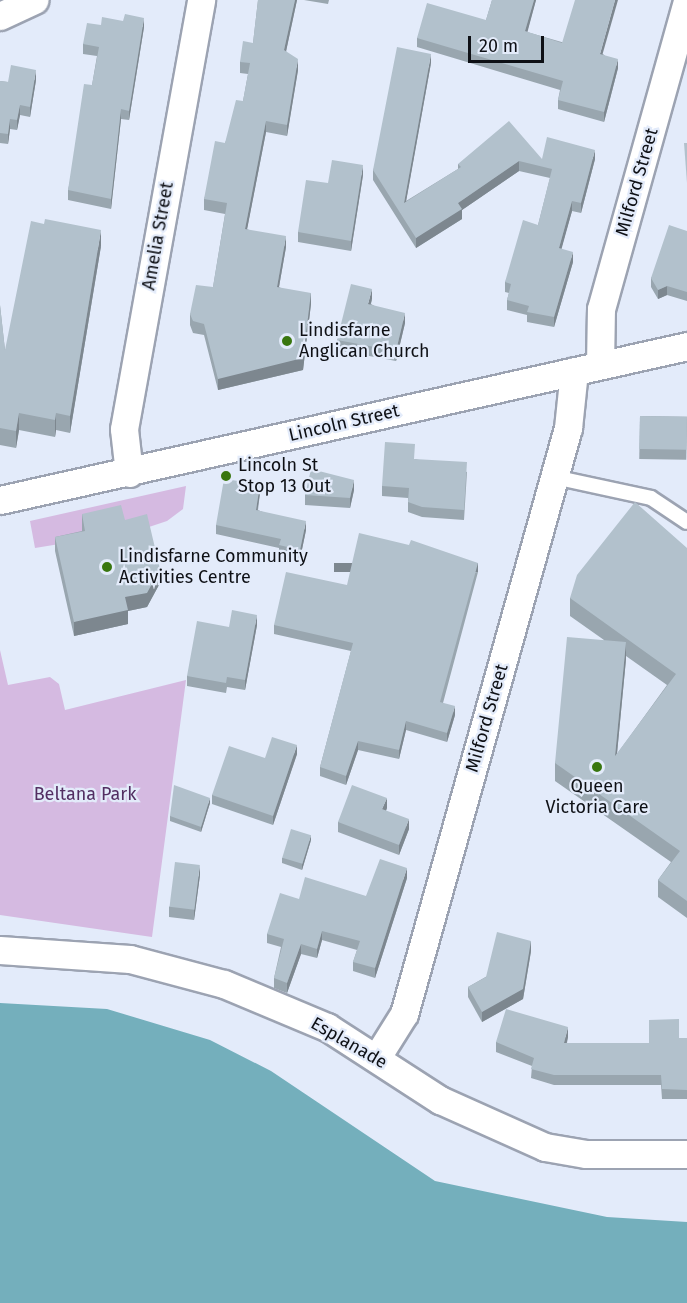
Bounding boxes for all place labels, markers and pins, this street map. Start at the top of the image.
place label: Lindisfarne Anglican Church [299,320,430,362]
marker: Lindisfarne Anglican Church [280,334,294,348]
place label: Lincoln St Stop 13 Out [238,455,331,498]
marker: Lincoln St Stop 13 Out [219,469,233,483]
place label: Lindisfarne Community Activities Centre [119,546,308,588]
marker: Lindisfarne Community Activities Centre [100,560,114,574]
marker: Queen Victoria Care [590,760,604,774]
place label: Queen Victoria Care [546,776,648,818]

